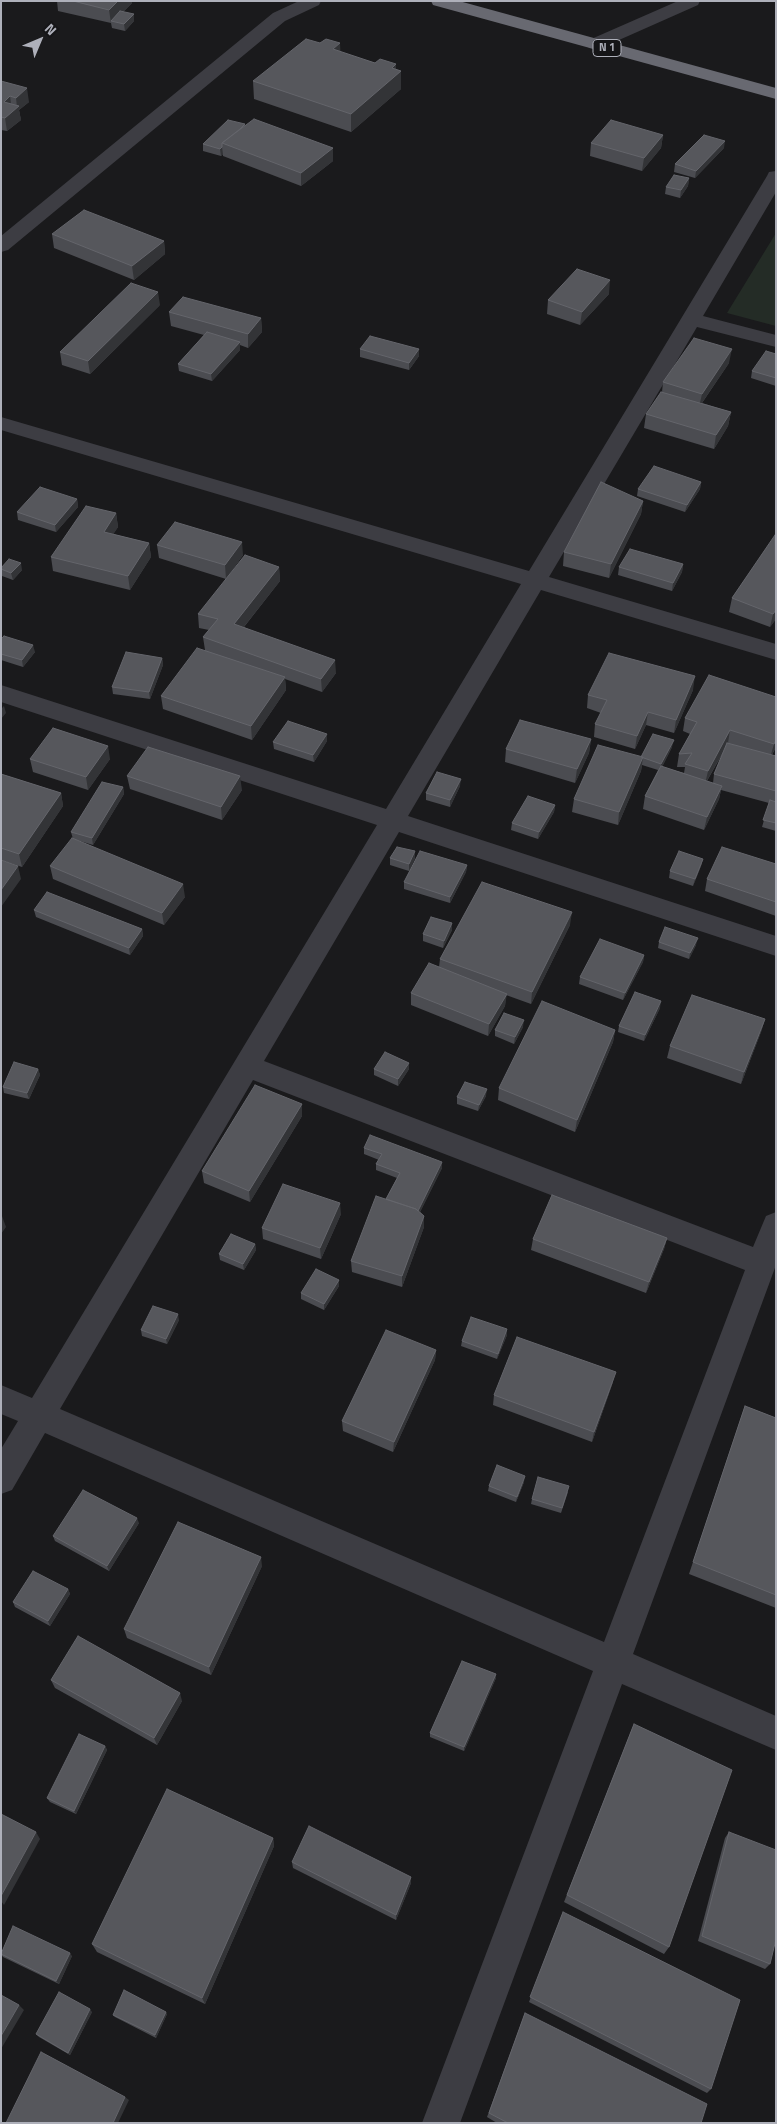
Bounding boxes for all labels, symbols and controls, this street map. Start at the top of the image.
north arrow [15,15,65,65]
text: N [40,18,62,40]
road number: N 1 [593,40,621,56]

